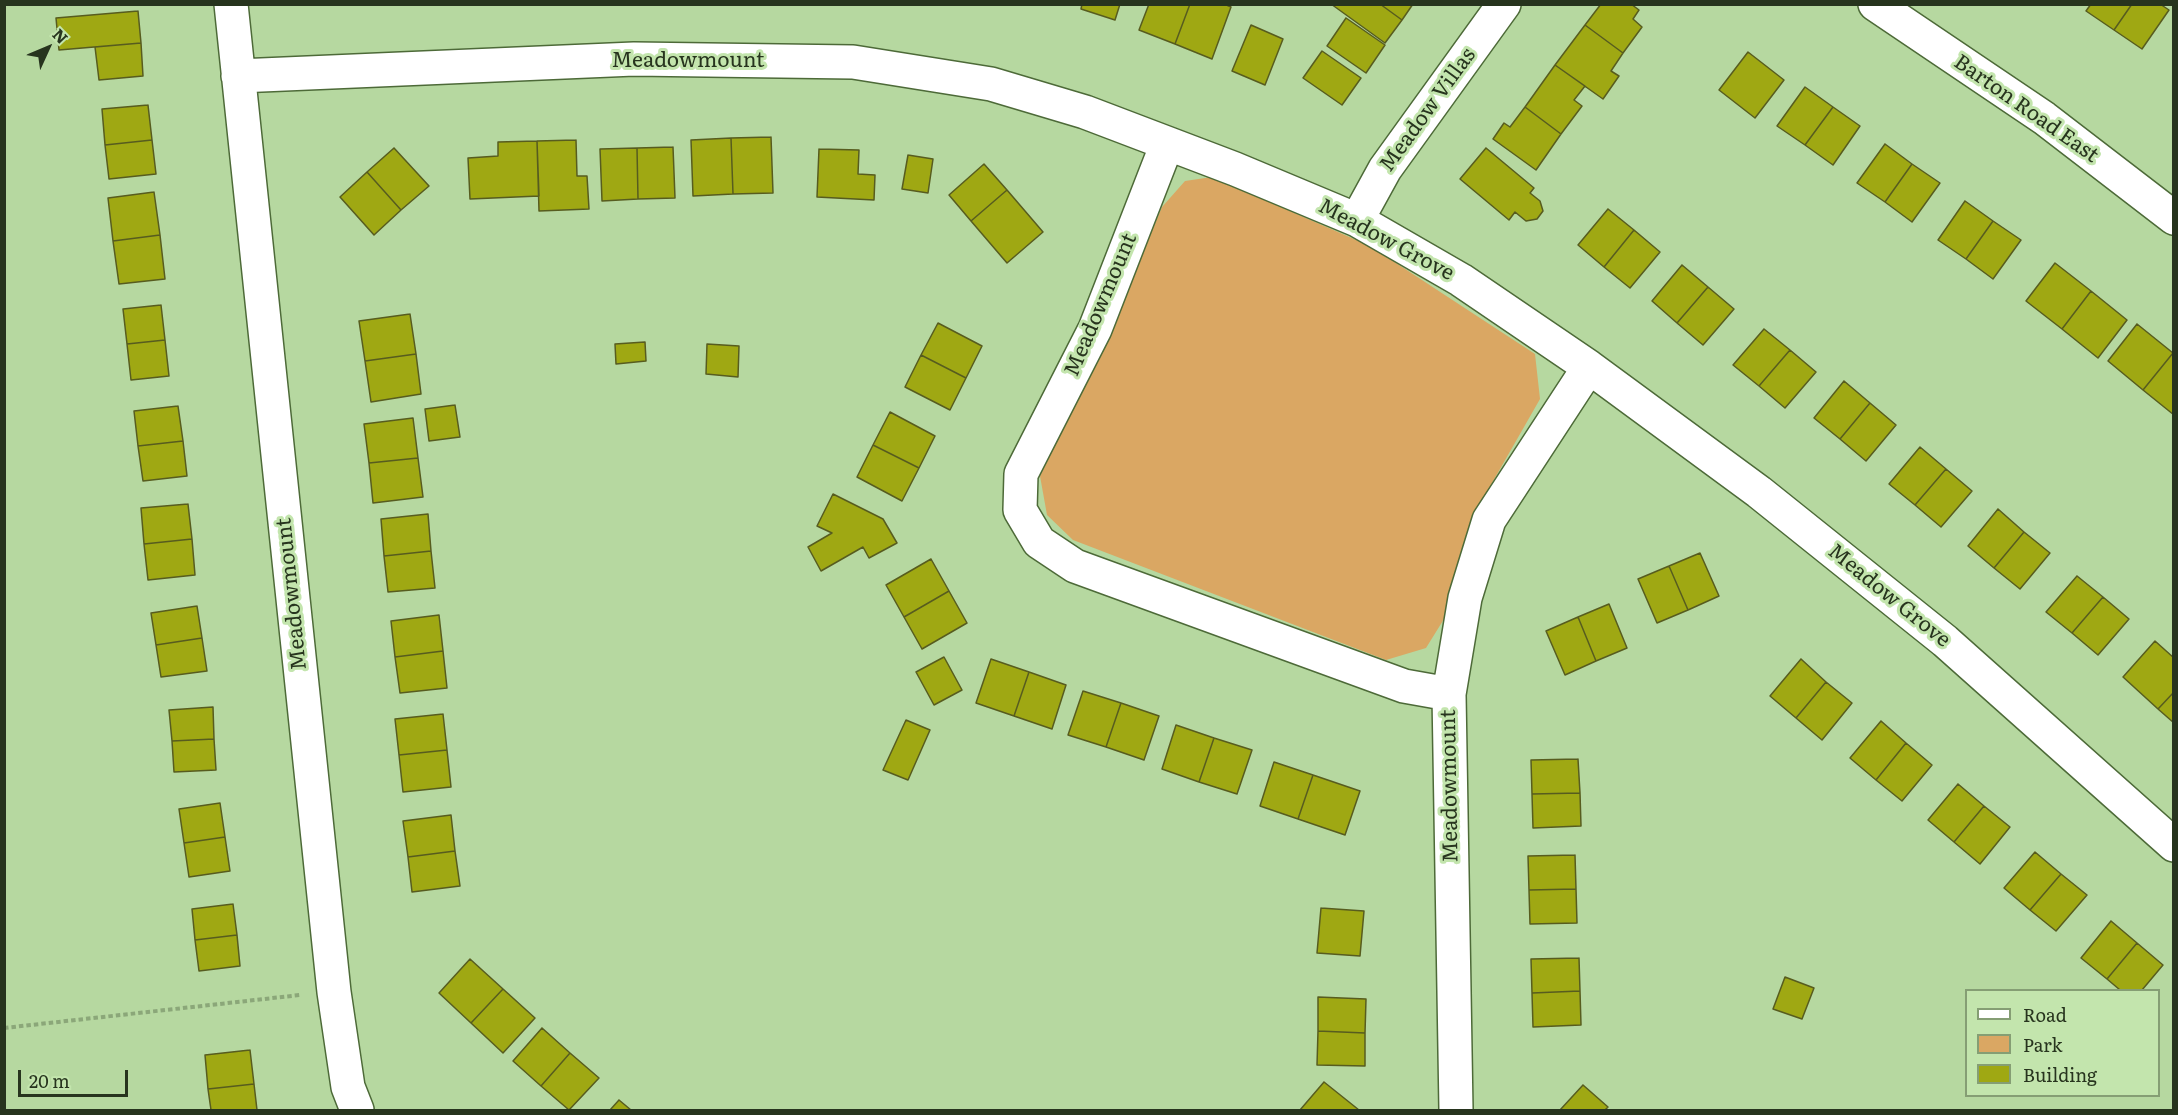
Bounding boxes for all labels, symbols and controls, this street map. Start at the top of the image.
north arrow [18,18,78,78]
text: N [48,22,74,49]
street label: Meadow Villas [1375,43,1481,177]
street label: Meadowmount [611,48,765,74]
street label: Barton Road East [1949,50,2103,168]
street label: Meadow Grove [1314,194,1458,286]
street label: Meadowmount [1060,230,1142,380]
street label: Meadowmount [271,517,313,671]
street label: Meadow Grove [1823,539,1955,653]
street label: Meadowmount [1436,709,1464,863]
legend [1965,989,2160,1097]
text: Road [2023,1001,2067,1028]
text: Park [2023,1031,2062,1058]
scale bar [21,1058,130,1096]
text: Building [2023,1061,2097,1088]
text: 20 m [29,1067,70,1094]

